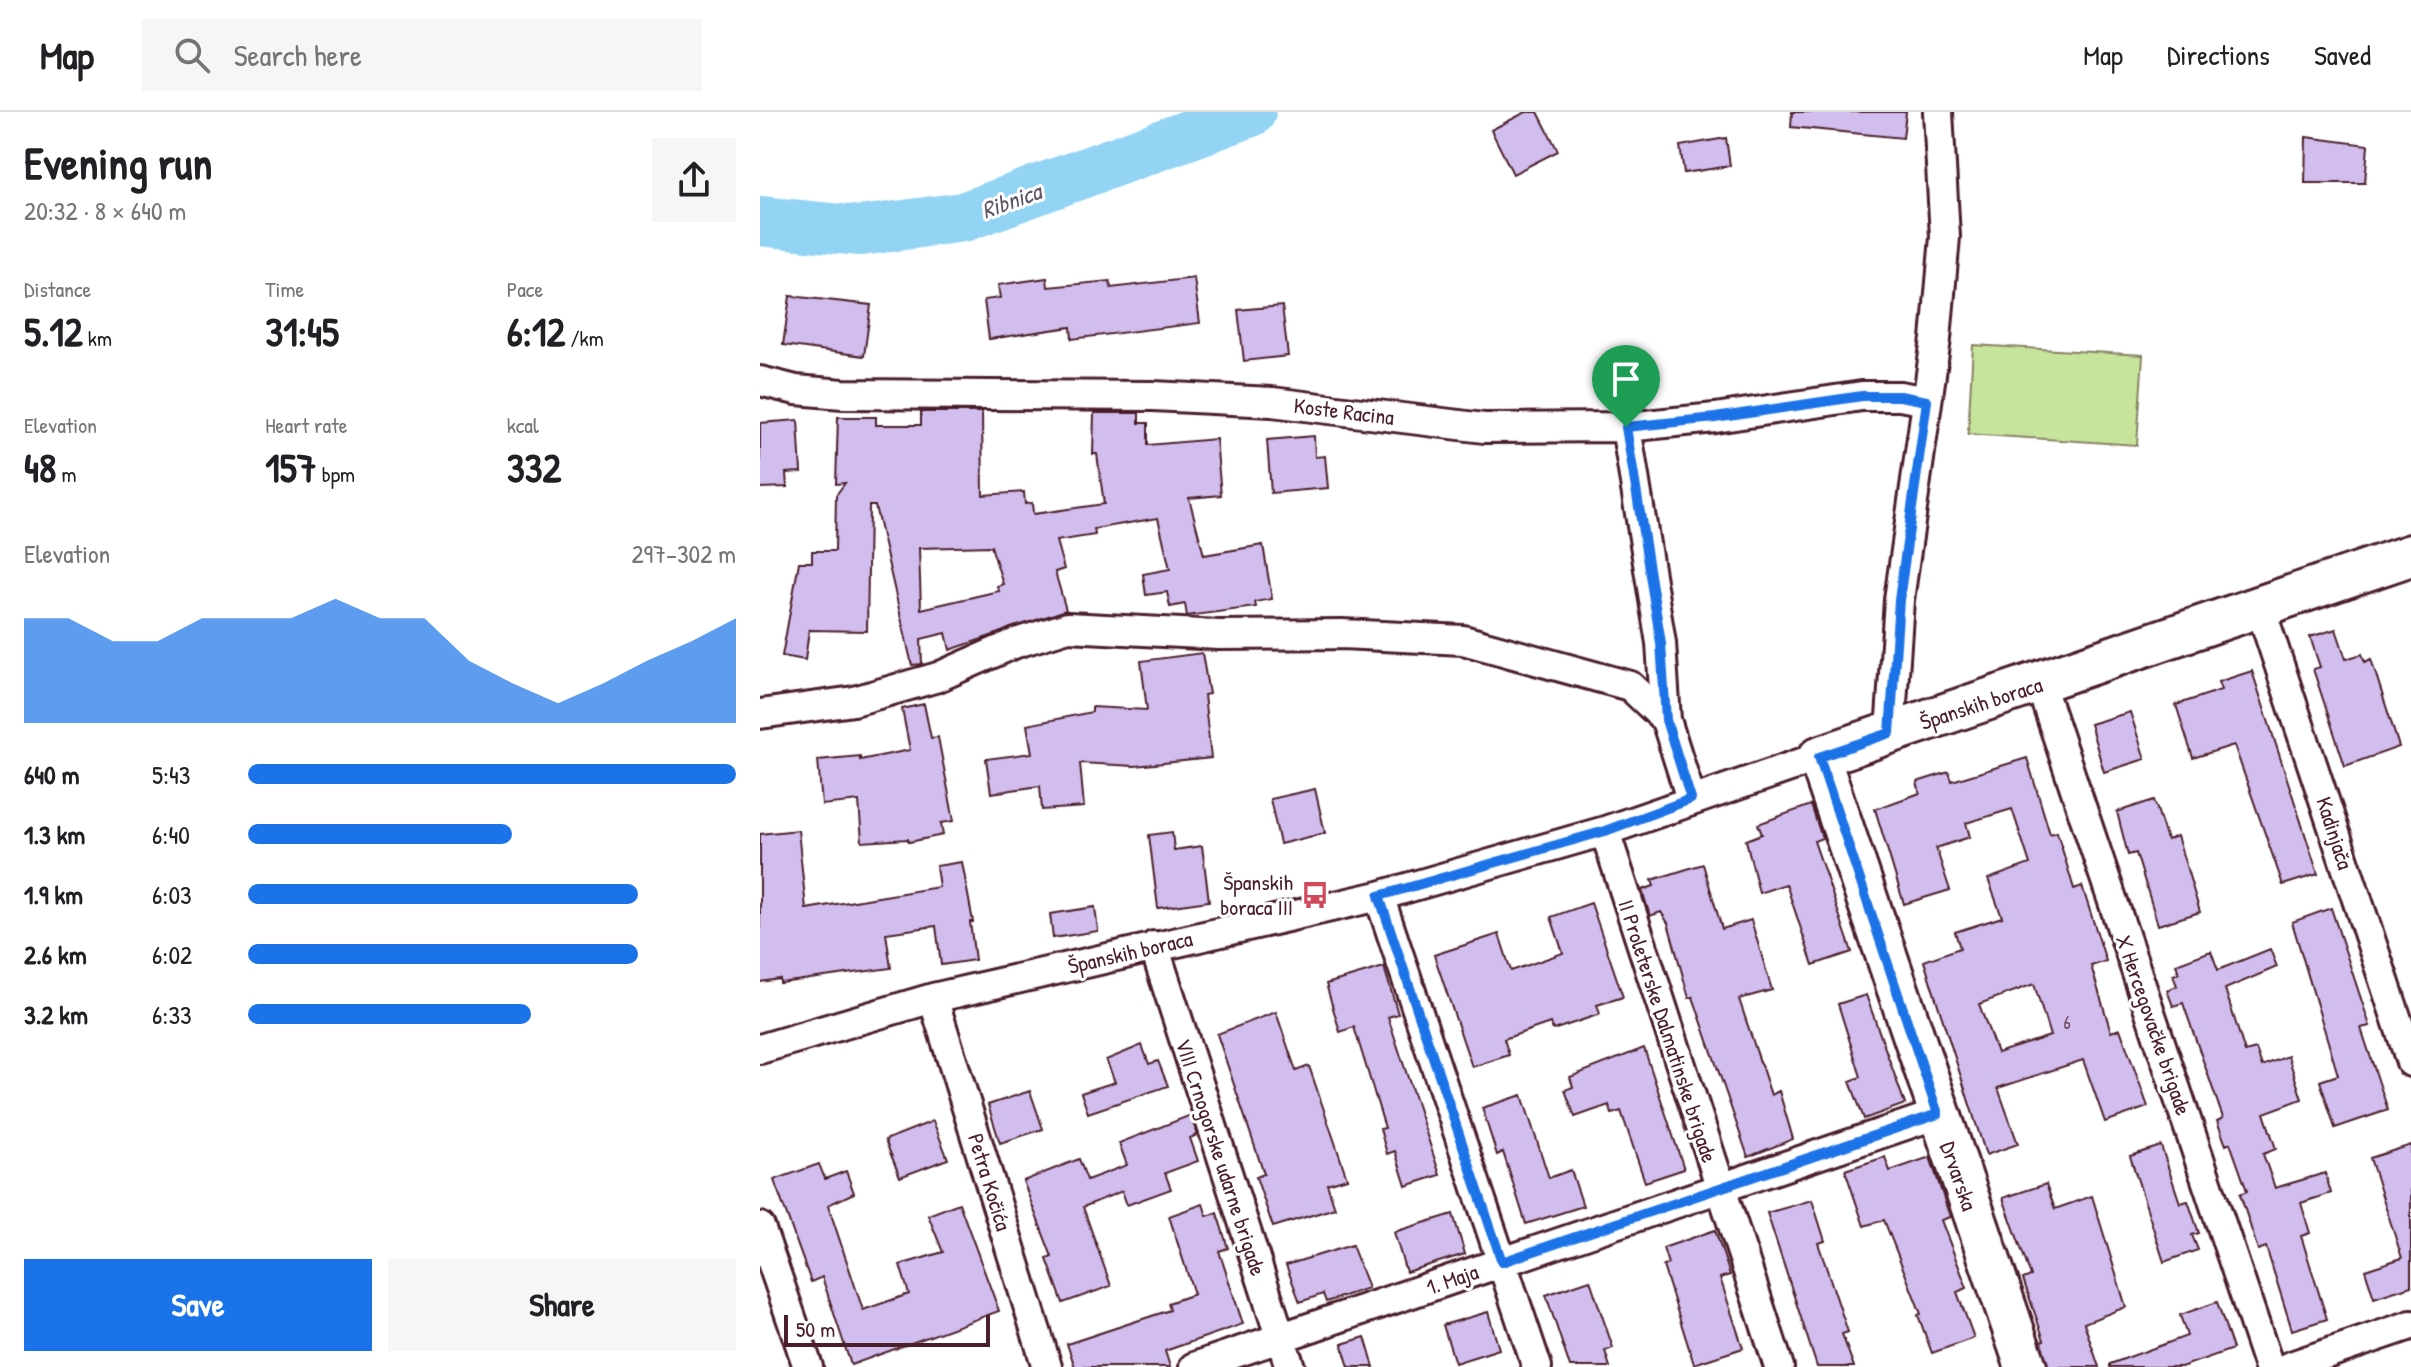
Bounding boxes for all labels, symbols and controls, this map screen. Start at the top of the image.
search box [142,19,702,91]
text: Map [40,29,94,81]
icon: search [170,33,214,77]
text: Search here [234,35,362,75]
text: Map [2083,36,2123,74]
text: Directions [2167,36,2270,74]
text: Saved [2314,36,2371,74]
text: Evening run [24,133,212,193]
button: share [652,138,736,222]
water label: Ribnica [977,174,1048,225]
text: 20:32 · 8 × 640 m [24,193,186,228]
text: Distance [24,274,91,304]
text: Time [265,274,304,304]
text: Pace [507,274,543,304]
text: 5.12 [24,304,83,358]
text: 31:45 [265,304,339,358]
text: 6:12 [507,304,565,358]
text: km [83,323,112,353]
text: /km [565,323,604,353]
pin [1592,345,1660,427]
icon: arrive [1604,357,1648,401]
street label: Koste Racina [1292,390,1396,432]
text: Elevation [24,410,97,440]
text: Heart rate [265,410,348,440]
text: kcal [507,410,539,440]
text: 48 [24,440,56,494]
text: 157 [265,440,317,494]
text: 332 [507,440,561,494]
text: m [56,459,76,489]
text: bpm [317,459,355,489]
text: Elevation [24,536,110,571]
text: 297–302 m [631,536,736,571]
street label: Španskih boraca [1916,669,2046,737]
text: 640 m [24,757,79,792]
text: 5:43 [152,757,190,792]
street label: Kadinjača [2309,793,2361,873]
text: 1.3 km [24,817,85,852]
text: 6:40 [152,817,190,852]
place label: Španskih boraca III [1220,867,1293,922]
text: 1.9 km [24,877,83,912]
text: 6:03 [152,877,192,912]
bus stop icon: Španskih boraca III [1300,880,1330,910]
street label: II Proleterske Dalmatinske brigade [1611,896,1725,1167]
street label: Španskih boraca [1065,923,1196,981]
street label: X Hercegovačke brigade [2109,931,2199,1119]
text: 2.6 km [24,937,87,972]
text: 6:02 [152,937,192,972]
text: 3.2 km [24,997,88,1032]
text: 6:33 [152,997,192,1032]
house number: 6 [2063,1010,2071,1035]
street label: VIII Crnogorske udarne brigade [1169,1035,1274,1279]
street label: Petra Kočića [961,1130,1019,1235]
street label: Drvarska [1933,1138,1985,1215]
street label: 1. Maja [1422,1256,1482,1302]
button: Save [24,1259,372,1351]
button: Share [388,1259,736,1351]
scale bar [784,1311,990,1347]
text: 50 m [796,1314,835,1344]

